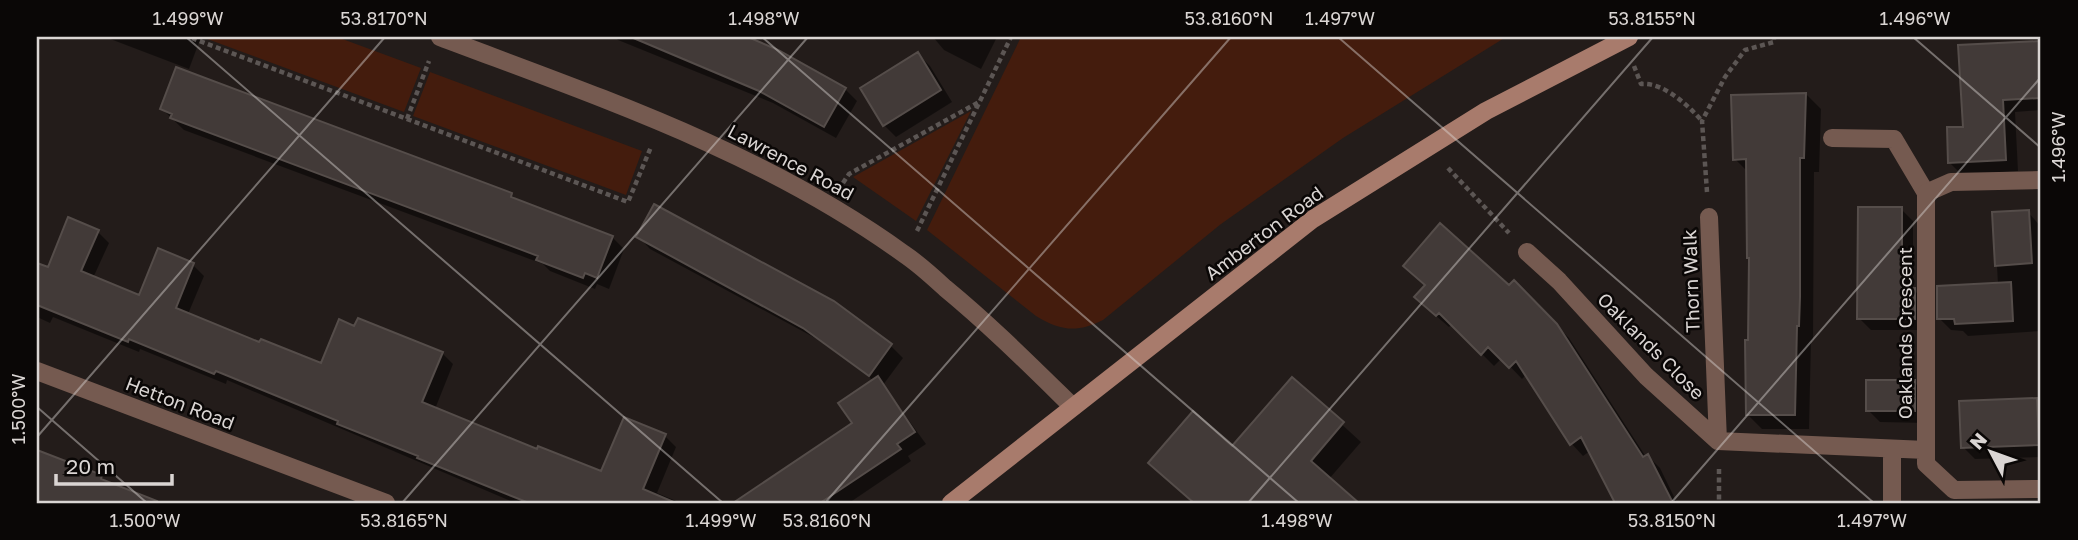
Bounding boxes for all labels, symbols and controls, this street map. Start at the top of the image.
text: 1.499°W [152,7,224,29]
text: 53.8170°N [340,7,428,29]
text: 1.498°W [728,7,800,29]
text: 53.8160°N [1185,7,1273,29]
text: 1.497°W [1305,7,1375,29]
text: 53.8155°N [1608,7,1696,29]
text: 1.496°W [1879,7,1951,29]
text: 1.496°W [2047,111,2069,183]
street label: Lawrence Road [724,119,858,204]
street label: Amberton Road [1200,181,1327,285]
street label: Thorn Walk [1677,229,1704,333]
street label: Oaklands Crescent [1893,247,1916,419]
street label: Oaklands Close [1593,287,1710,404]
street label: Hetton Road [122,371,238,434]
text: 1.500°W [7,373,29,445]
north arrow [1955,418,2025,488]
text: N [1964,428,1991,454]
scale bar [56,442,172,486]
text: 20 m [66,453,115,479]
text: 1.500°W [109,509,181,531]
text: 53.8165°N [360,509,448,531]
text: 1.499°W [685,509,757,531]
text: 53.8160°N [783,509,871,531]
text: 1.498°W [1261,509,1333,531]
text: 53.8150°N [1628,509,1716,531]
text: 1.497°W [1837,509,1907,531]

